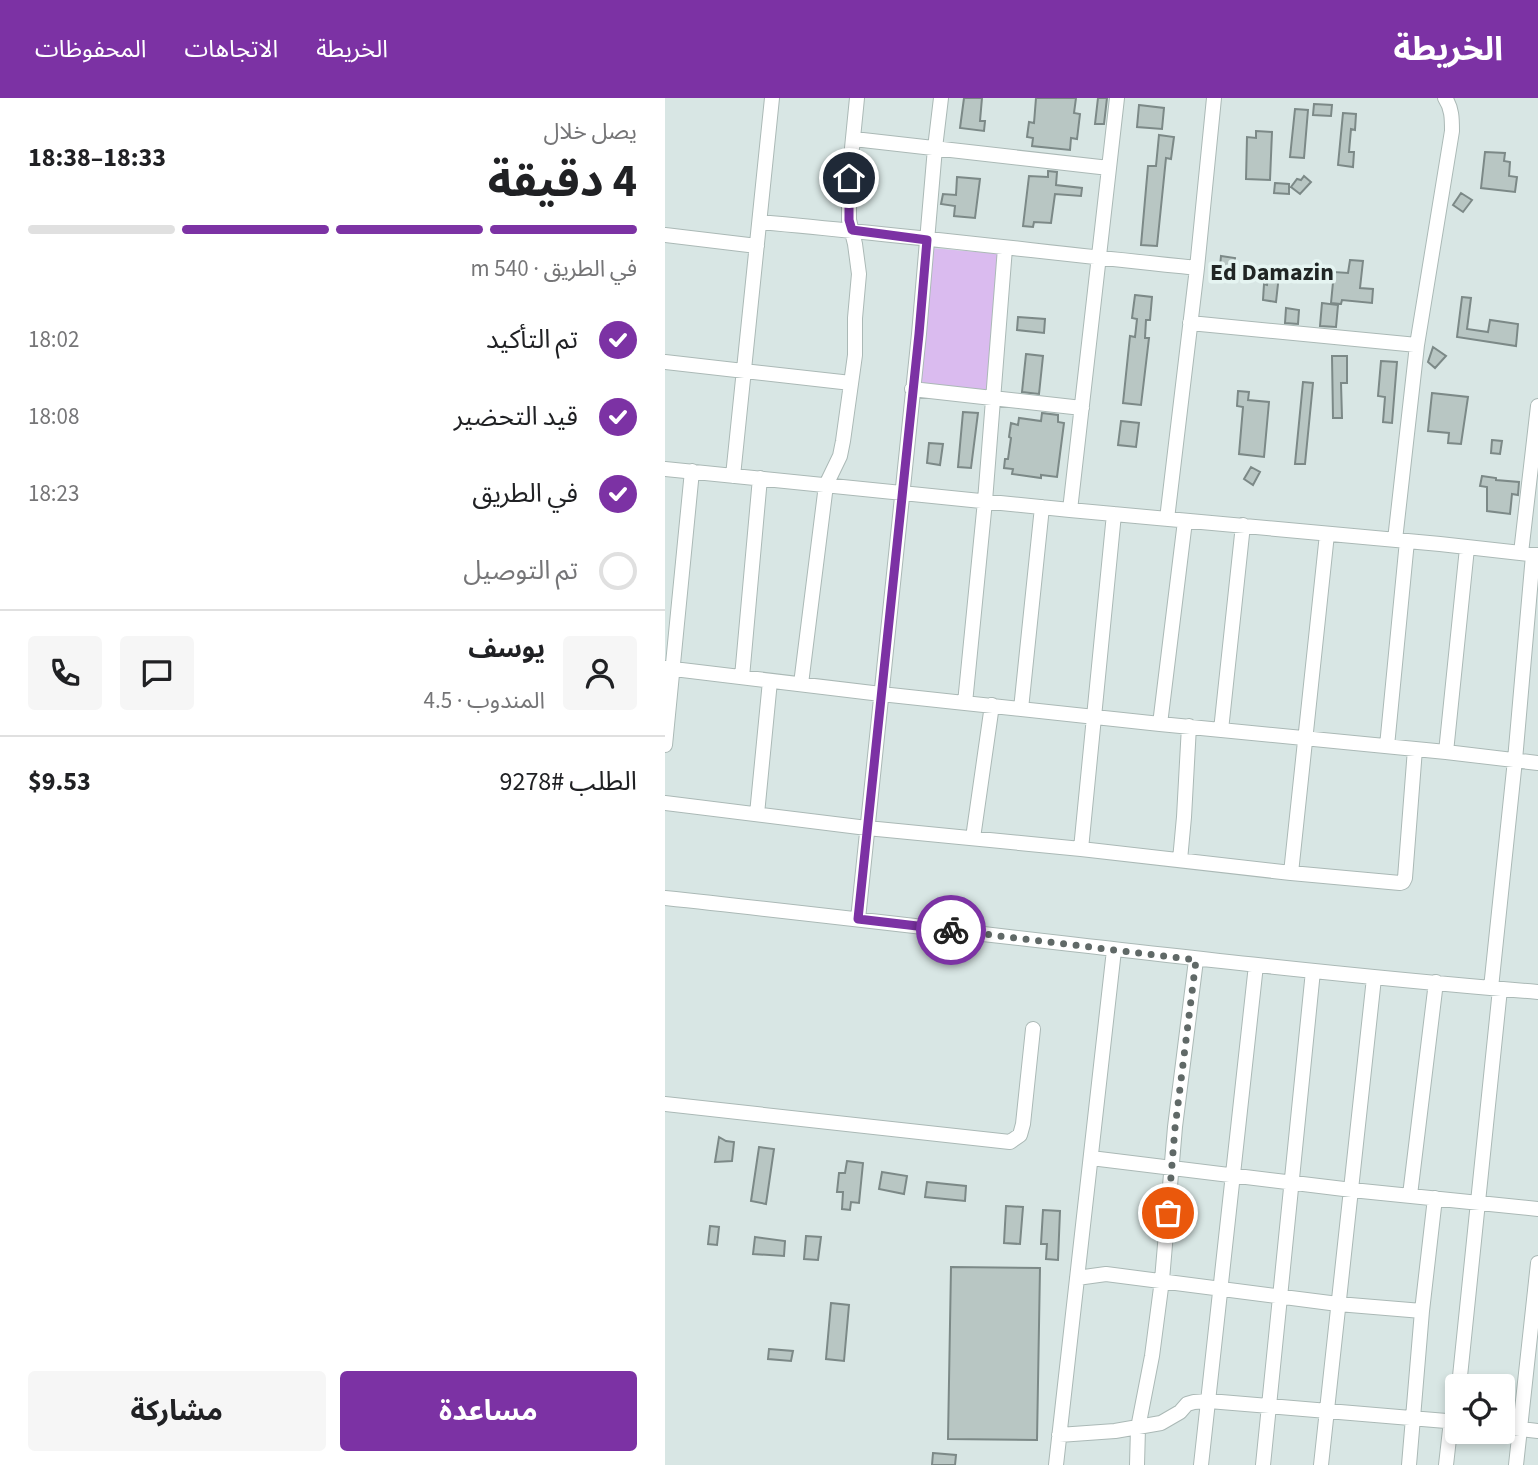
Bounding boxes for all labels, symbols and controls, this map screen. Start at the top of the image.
text: الخريطة [1393,26,1503,73]
text: المحفوظات [35,32,146,67]
text: الاتجاهات [184,32,278,67]
text: الخريطة [316,32,388,67]
text: يصل خلال [544,115,637,148]
text: 18:33–18:38 [28,139,166,176]
pin [819,148,879,208]
text: 4 دقيقة [488,149,637,214]
icon: home [830,159,868,197]
text: في الطريق · 540 m [471,252,637,285]
district label: Ed Damazin [1210,255,1334,290]
text: تم التأكيد [486,321,578,358]
icon: check [599,321,637,359]
text: 18:02 [28,323,79,356]
text: قيد التحضير [454,398,578,435]
icon: check [599,398,637,436]
text: 18:08 [28,400,79,433]
text: في الطريق [472,475,578,512]
icon: check [599,475,637,513]
text: 18:23 [28,477,79,510]
text: تم التوصيل [463,552,578,589]
text: يوسف [468,630,545,667]
button: phone [28,636,102,710]
button: chat [120,636,194,710]
button: person [563,636,637,710]
text: المندوب · 4.5 [423,684,545,717]
text: $9.53 [28,763,91,800]
text: الطلب #9278 [500,763,637,800]
courier [916,895,986,965]
icon: bike [932,911,970,949]
pin [1138,1183,1198,1243]
icon: bag [1149,1194,1187,1232]
button: مشاركة [28,1371,326,1451]
button: مساعدة [340,1371,637,1451]
map controls [1445,1374,1515,1444]
button: locate [1445,1374,1515,1444]

